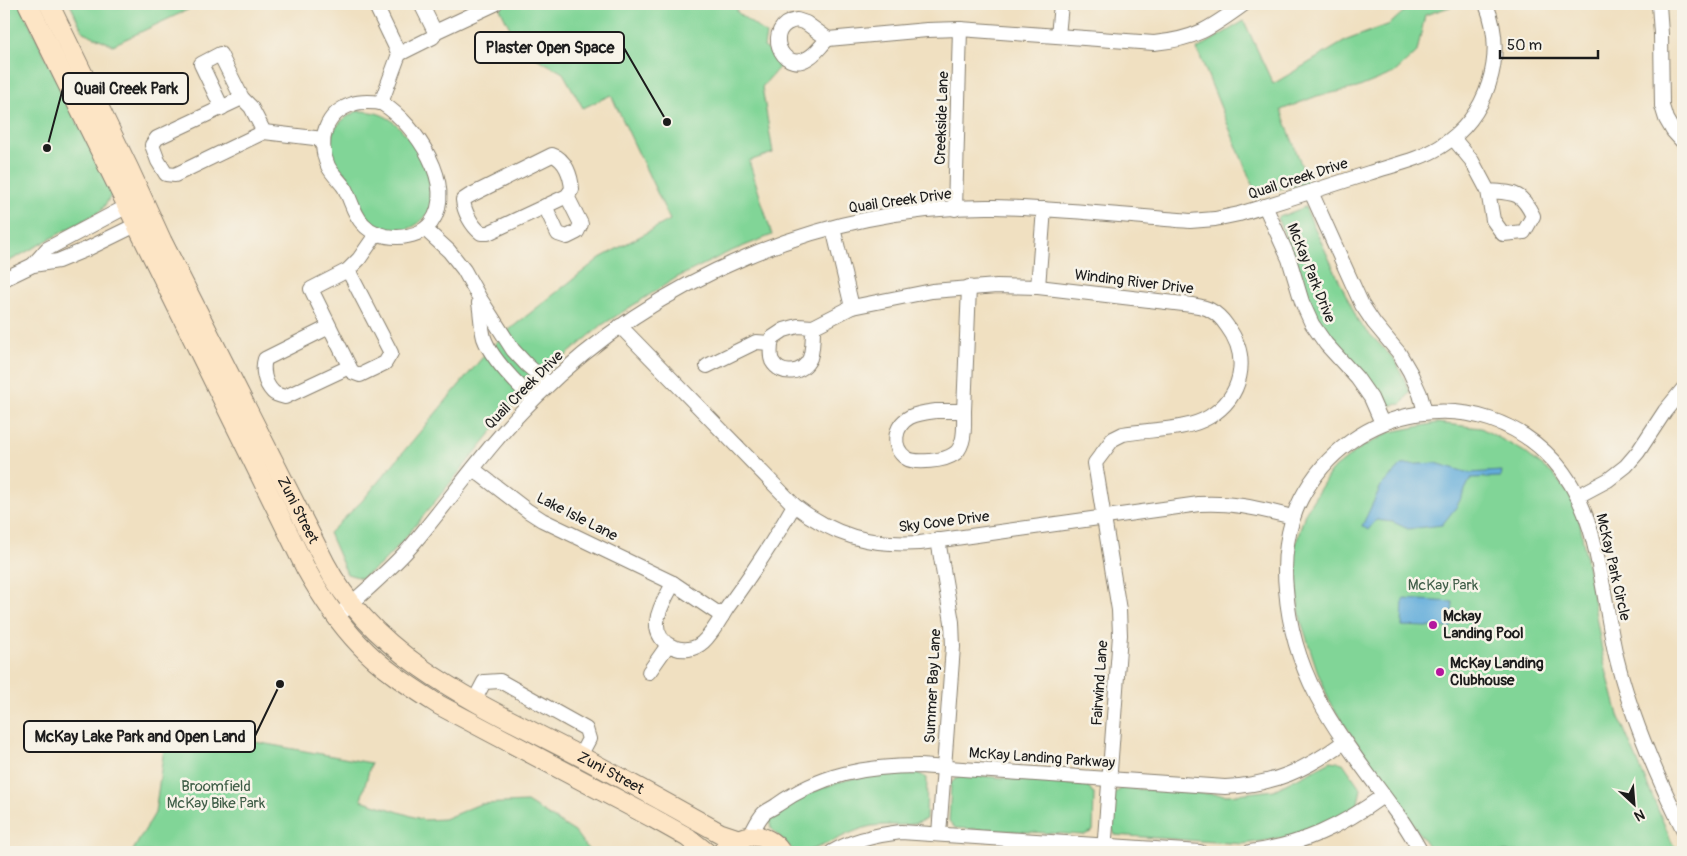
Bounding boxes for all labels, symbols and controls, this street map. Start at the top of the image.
scale bar [1500,28,1597,60]
callout: Plaster Open Space [475,32,624,63]
text: 50 m [1507,36,1542,55]
text: Plaster Open Space [486,38,616,58]
street label: Creekside Lane [931,70,953,165]
callout: Quail Creek Park [63,73,188,104]
text: Quail Creek Park [74,79,179,99]
street label: Quail Creek Drive [1246,154,1351,204]
street label: Quail Creek Drive [847,184,953,218]
street label: McKay Park Drive [1282,220,1340,326]
street label: Winding River Drive [1073,265,1195,299]
street label: Quail Creek Drive [481,346,568,433]
street label: Zuni Street [273,473,324,548]
street label: Lake Isle Lane [533,488,621,546]
street label: Sky Cove Drive [897,507,991,537]
street label: McKay Park Circle [1591,512,1635,623]
park label: McKay Park [1408,576,1479,595]
place label: Mckay Landing Pool [1443,607,1524,643]
marker: Mckay Landing Pool [1427,619,1439,631]
street label: Summer Bay Lane [921,628,946,744]
street label: Fairwind Lane [1088,639,1113,726]
place label: McKay Landing Clubhouse [1450,654,1544,690]
marker: McKay Landing Clubhouse [1434,666,1446,678]
callout: McKay Lake Park and Open Land [24,721,255,752]
text: McKay Lake Park and Open Land [34,727,246,747]
street label: McKay Landing Parkway [968,743,1116,773]
street label: Zuni Street [574,747,648,799]
park label: Broomfield McKay Bike Park [167,777,266,813]
north arrow [1610,778,1660,828]
text: N [1631,806,1647,825]

